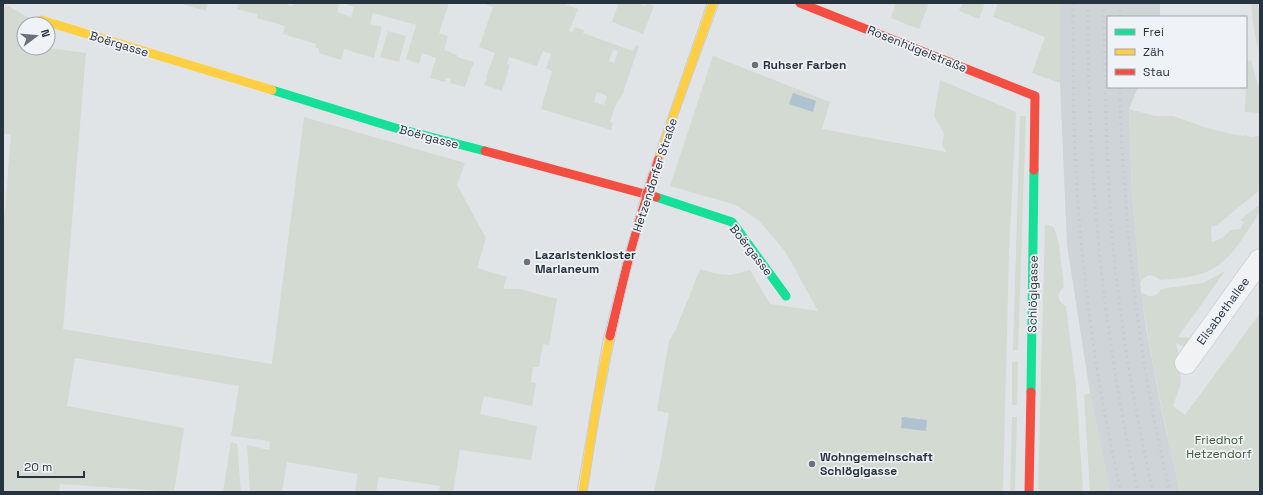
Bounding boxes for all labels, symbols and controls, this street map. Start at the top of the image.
north arrow [16,16,56,56]
legend [1107,16,1247,88]
street label: Rosenhügelstraße [865,22,969,76]
text: Frei [1143,24,1164,40]
street label: Boërgasse [87,27,151,61]
text: N [38,28,53,39]
text: Zäh [1143,44,1164,60]
place label: Ruhser Farben [763,57,846,73]
marker: Ruhser Farben [750,60,760,70]
text: Stau [1143,64,1170,80]
street label: Hetzendorfer Straße [629,116,681,234]
street label: Boërgasse [397,121,461,153]
street label: Boërgasse [726,221,776,279]
place label: Lazaristenkloster Marianeum [535,247,636,277]
street label: Schlöglgasse [1024,255,1042,333]
marker: Lazaristenkloster Marianeum [522,257,532,267]
street label: Elisabethallee [1193,274,1253,348]
park label: Friedhof Hetzendorf [1186,432,1252,462]
place label: Wohngemeinschaft Schlöglgasse [820,449,933,479]
scale bar [18,453,84,479]
text: 20 m [24,459,52,475]
marker: Wohngemeinschaft Schlöglgasse [807,459,817,469]

